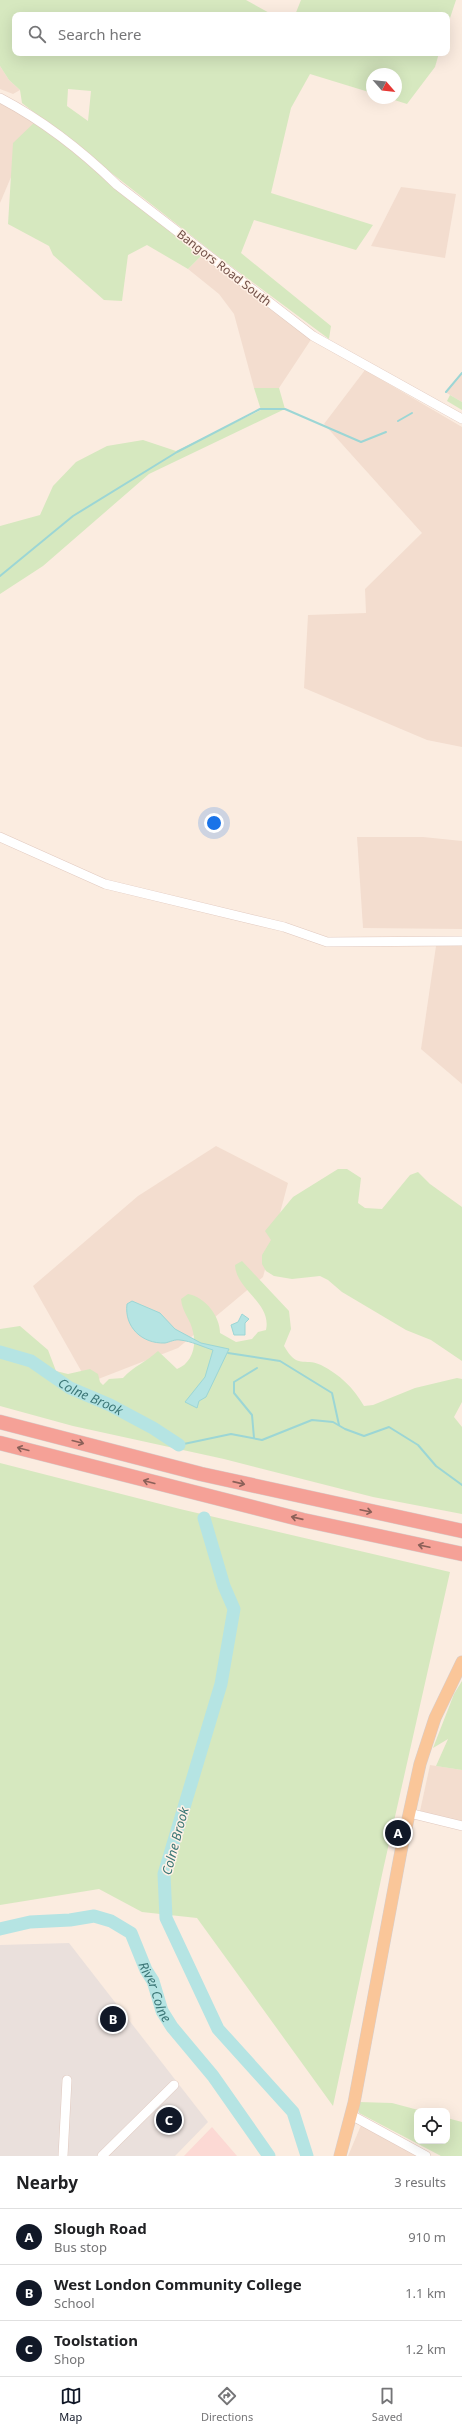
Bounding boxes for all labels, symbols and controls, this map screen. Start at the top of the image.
search box [12,12,450,56]
icon: search [26,23,48,45]
text: Search here [58,24,141,44]
north arrow [366,68,402,104]
street label: Bangors Road South [174,225,275,310]
your location [204,813,224,833]
water label: Colne Brook [55,1373,127,1420]
one-way arrow [72,1439,85,1447]
one-way arrow [17,1445,30,1452]
one-way arrow [143,1477,156,1485]
one-way arrow [232,1480,245,1488]
one-way arrow [359,1508,372,1516]
one-way arrow [291,1514,304,1521]
one-way arrow [418,1541,431,1549]
water label: Colne Brook [157,1805,193,1877]
pin: A [385,1818,411,1848]
water label: River Colne [135,1959,176,2026]
pin: B [100,2004,126,2034]
pin: C [156,2105,182,2135]
map controls [414,2108,450,2144]
button: locate [414,2108,450,2144]
text: Nearby [16,2171,78,2194]
text: 3 results [394,2173,446,2191]
text: Slough Road [54,2218,147,2238]
text: A [25,2228,34,2246]
text: 910 m [408,2228,446,2246]
text: Bus stop [54,2238,107,2256]
text: West London Community College [54,2274,302,2294]
text: B [25,2284,33,2302]
text: 1.1 km [405,2284,446,2302]
text: School [54,2294,95,2312]
text: Toolstation [54,2330,138,2350]
text: C [25,2340,33,2358]
text: 1.2 km [405,2340,446,2358]
text: Shop [54,2350,85,2368]
tab: Map [59,2385,82,2424]
tab: Directions [201,2385,253,2424]
tab: Saved [372,2385,403,2424]

